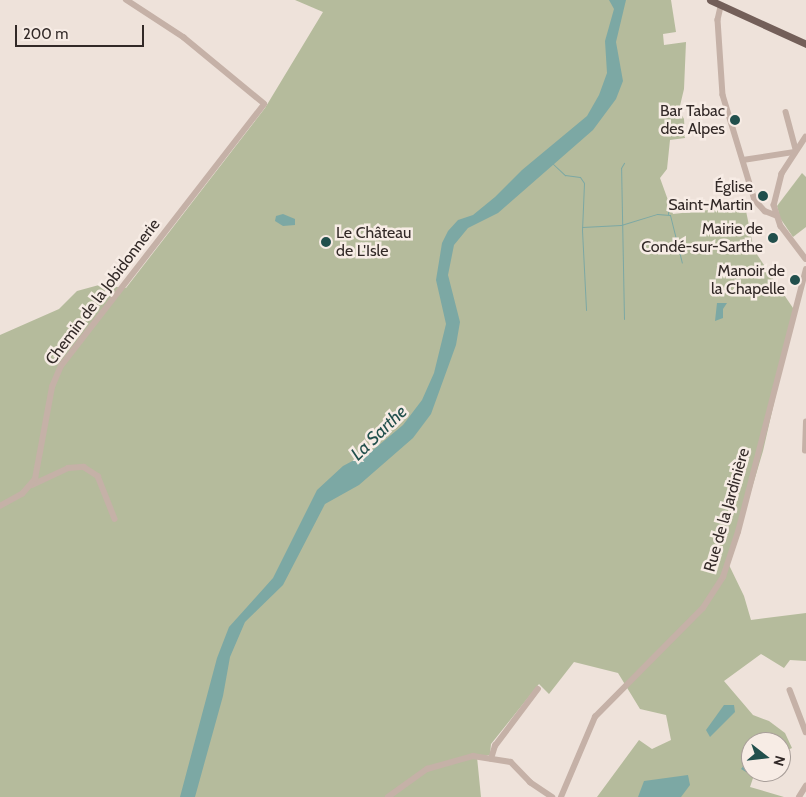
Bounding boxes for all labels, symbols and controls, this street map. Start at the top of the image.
scale bar [18,15,146,47]
text: 200 m [23,25,68,43]
place label: Bar Tabac des Alpes [660,101,725,139]
marker: Bar Tabac des Alpes [729,114,741,126]
place label: Église Saint-Martin [668,177,753,215]
marker: Église Saint-Martin [757,190,769,202]
street label: Chemin de la Jobidonnerie [42,215,164,369]
place label: Mairie de Condé-sur-Sarthe [641,219,763,257]
place label: Le Château de L'Isle [336,223,411,261]
marker: Mairie de Condé-sur-Sarthe [767,232,779,244]
marker: Le Château de L'Isle [320,236,332,248]
place label: Manoir de la Chapelle [711,261,785,299]
marker: Manoir de la Chapelle [789,274,801,286]
water label: La Sarthe [346,401,412,465]
street label: Rue de la Jardinière [700,446,754,574]
north arrow [741,732,791,782]
text: N [769,754,789,768]

